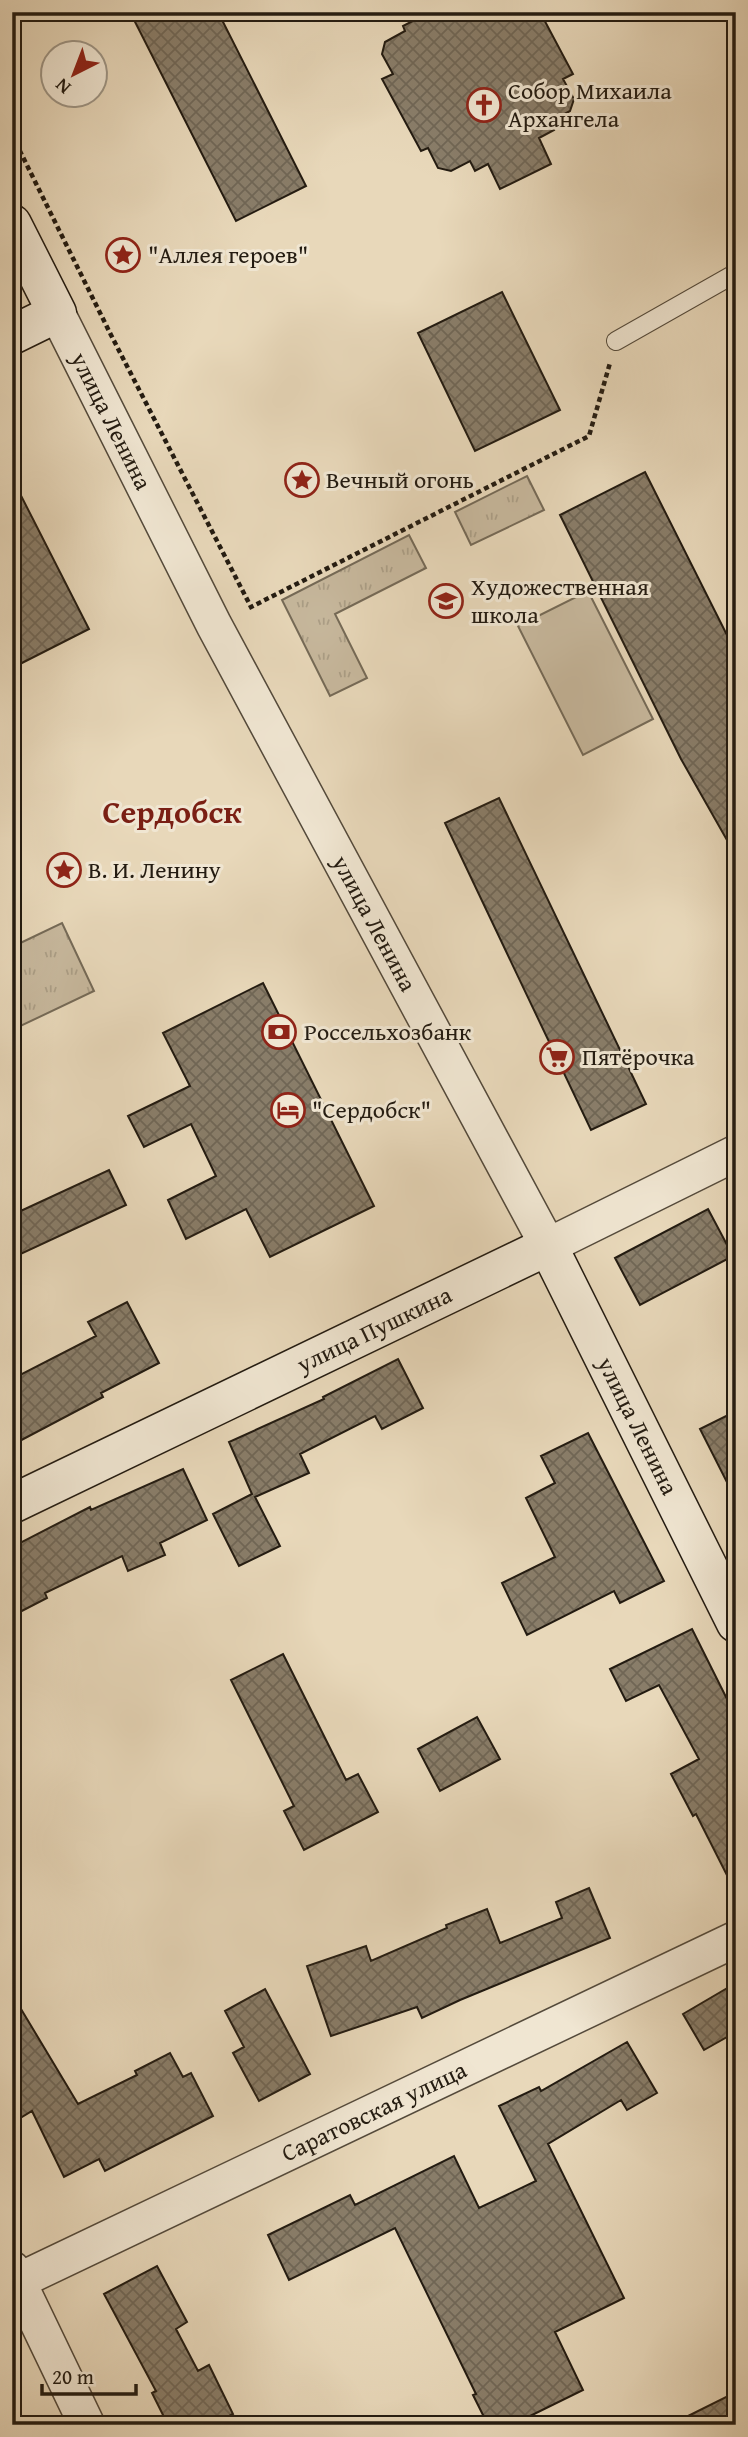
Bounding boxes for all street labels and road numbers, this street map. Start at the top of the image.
street label: улица Ленина [62,345,161,496]
street label: улица Ленина [323,848,426,998]
street label: улица Пушкина [290,1277,458,1382]
street label: улица Ленина [589,1350,688,1501]
street label: Саратовская улица [275,2052,473,2170]

